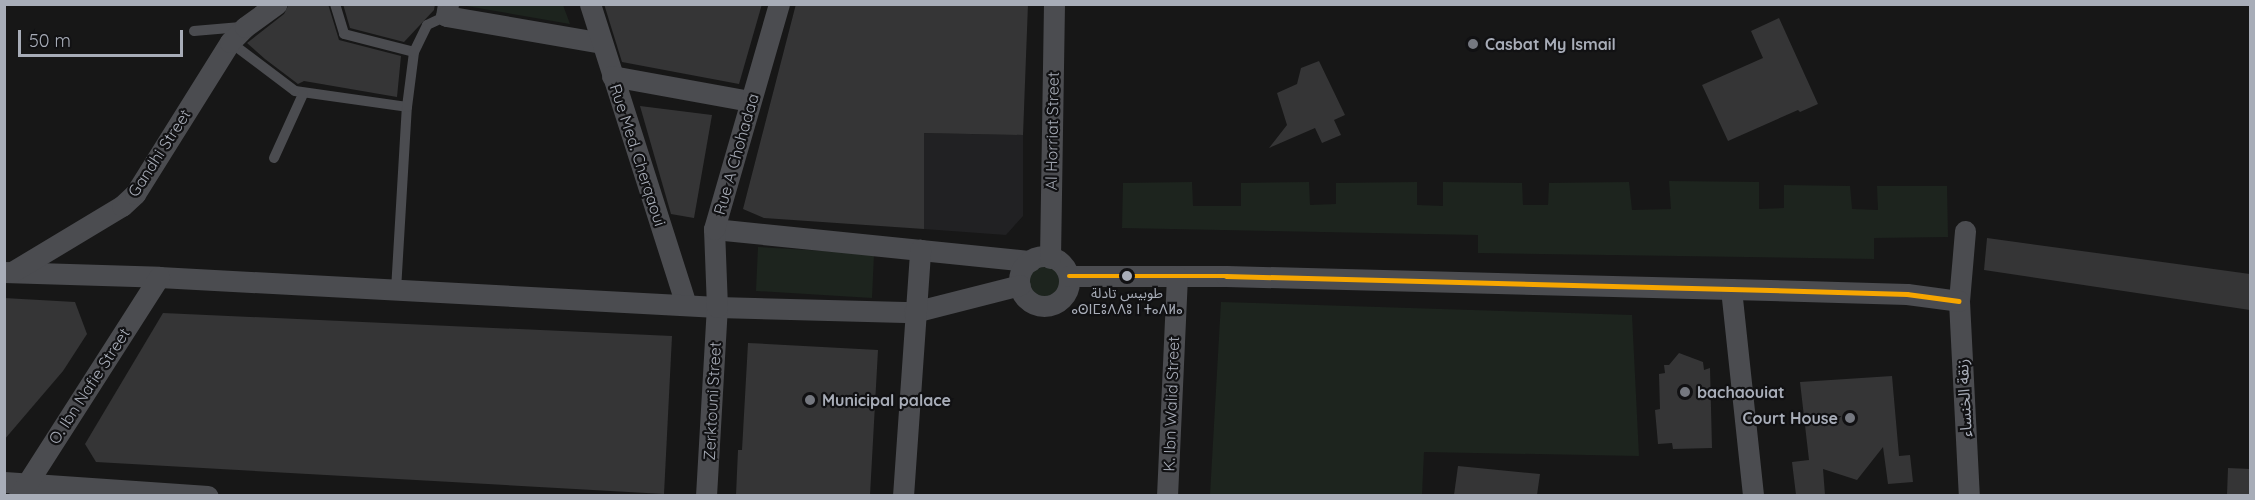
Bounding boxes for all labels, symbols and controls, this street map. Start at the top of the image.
scale bar [21,18,186,56]
text: 50 m [29,29,71,52]
place label: Casbat My Ismail [1485,34,1616,54]
marker: Casbat My Ismail [1466,37,1480,51]
street label: Al Horriat Street [1041,72,1063,190]
street label: Rue Med. Cherqaoui [606,82,670,228]
street label: Rue A Chohadaa [710,91,762,217]
street label: Gandhi Street [124,106,194,200]
marker: طوبيس تادلة ⴰⵙⵏⵎⵓⴷⴷⵓ ⵏ ⵜⴰⴷⵍⴰ [1121,270,1133,282]
place label: طوبيس تادلة ⴰⵙⵏⵎⵓⴷⴷⵓ ⵏ ⵜⴰⴷⵍⴰ [1071,285,1183,318]
street label: O. Ibn Nafie Street [44,324,134,448]
street label: K. Ibn Walid Street [1159,336,1183,472]
street label: Zerktouni Street [699,341,725,461]
street label: زنقة الخنساء [1952,358,1976,438]
place label: bachaouiat [1697,382,1785,402]
marker: bachaouiat [1678,385,1692,399]
place label: Municipal palace [822,390,951,410]
marker: Municipal palace [803,393,817,407]
place label: Court House [1743,408,1838,428]
marker: Court House [1843,411,1857,425]

